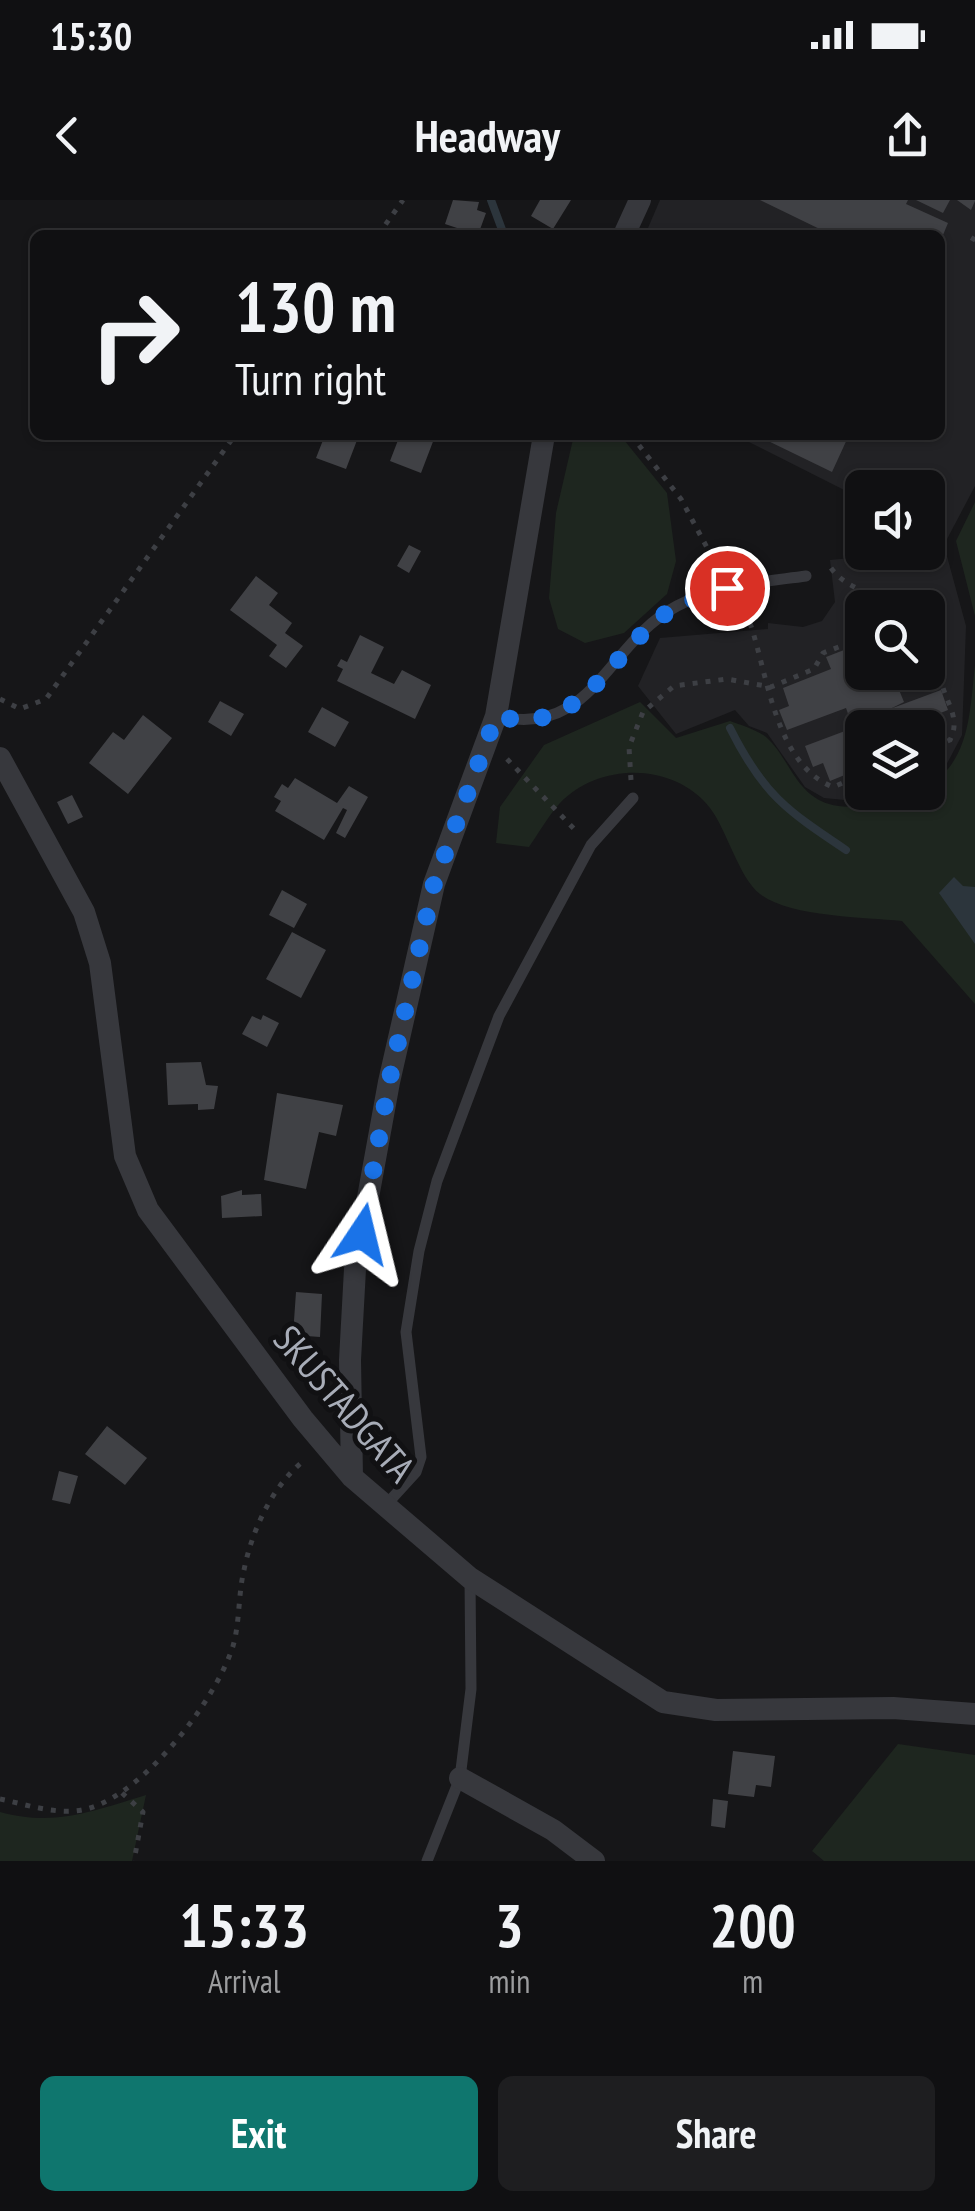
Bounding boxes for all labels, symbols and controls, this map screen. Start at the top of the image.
text: 15:30 [50,11,132,60]
text: Headway [415,106,560,164]
icon: back [40,108,95,163]
icon: share [880,108,935,163]
text: 130 m [235,261,396,351]
icon: right [70,270,200,400]
text: Turn right [235,349,386,407]
map controls [845,470,945,810]
button: sound [845,470,945,570]
pin [685,546,770,631]
icon: arrive [700,561,755,616]
button: search [845,590,945,690]
button: layers [845,710,945,810]
position arrow [310,1182,414,1286]
street label: SKUSTADGATA [264,1315,426,1491]
text: 15:33 [179,1886,309,1964]
text: 3 [495,1886,524,1964]
text: 200 [710,1886,796,1964]
text: Arrival [208,1960,280,2002]
text: min [488,1960,530,2002]
text: m [742,1960,763,2002]
button: Exit [40,2076,478,2191]
button: Share [498,2076,935,2191]

